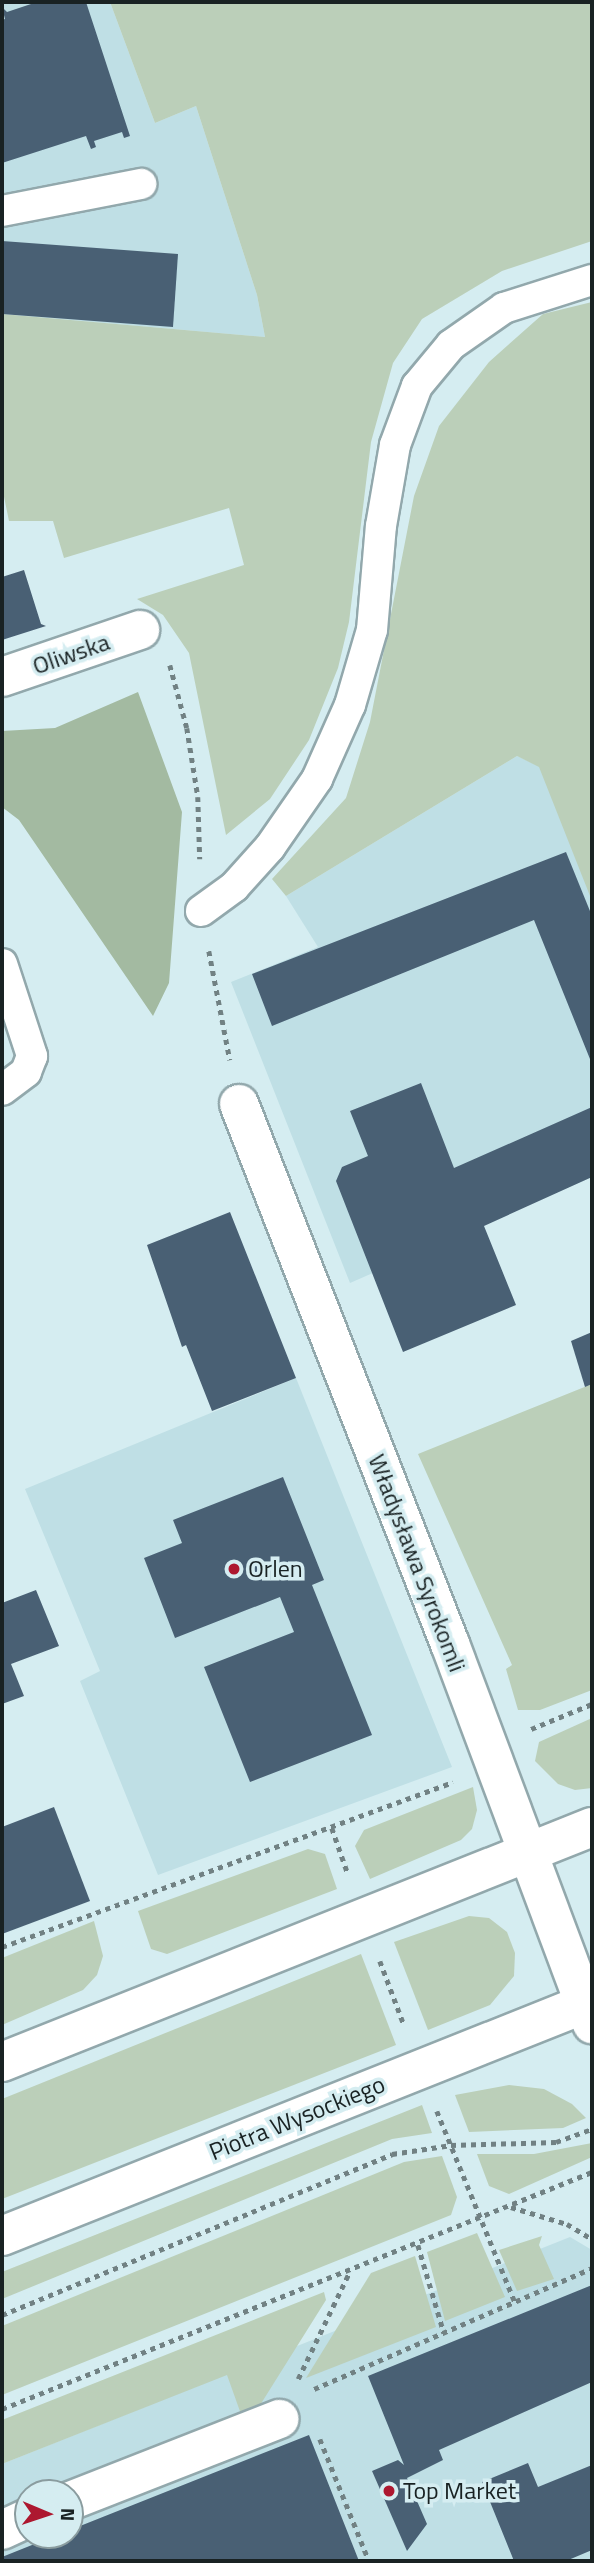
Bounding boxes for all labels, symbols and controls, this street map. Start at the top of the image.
street label: Oliwska [29,627,113,681]
street label: Władysława Syrokomli [362,1450,472,1676]
place label: Orlen [248,1555,303,1583]
marker: Orlen [226,1561,242,1577]
street label: Piotra Wysockiego [205,2070,389,2166]
place label: Top Market [403,2477,516,2505]
north arrow [14,2479,84,2549]
marker: Top Market [381,2483,397,2499]
text: N [54,2508,83,2522]

